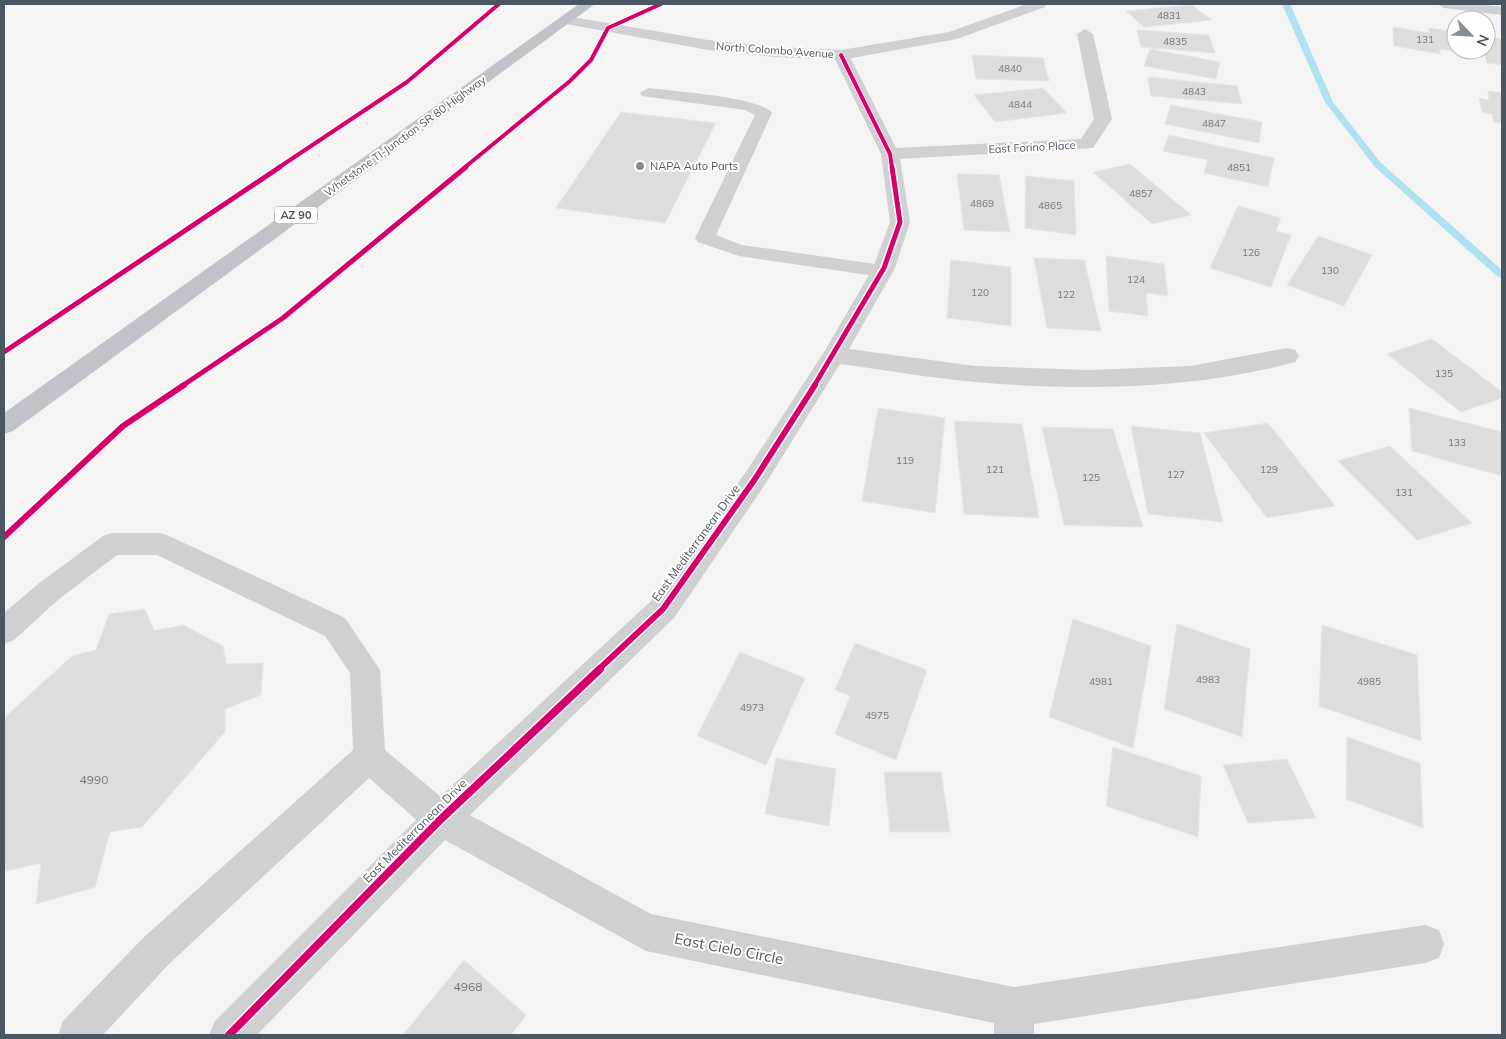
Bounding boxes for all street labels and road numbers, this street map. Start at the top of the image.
street label: North Colombo Avenue [716,39,834,61]
street label: Whetstone TI-Junction SR 80 Highway [321,73,489,199]
street label: East Forino Place [988,138,1076,156]
road number: AZ 90 [275,206,317,224]
street label: East Mediterranean Drive [648,481,743,604]
street label: East Mediterranean Drive [360,776,470,886]
street label: East Cielo Circle [673,929,785,968]

